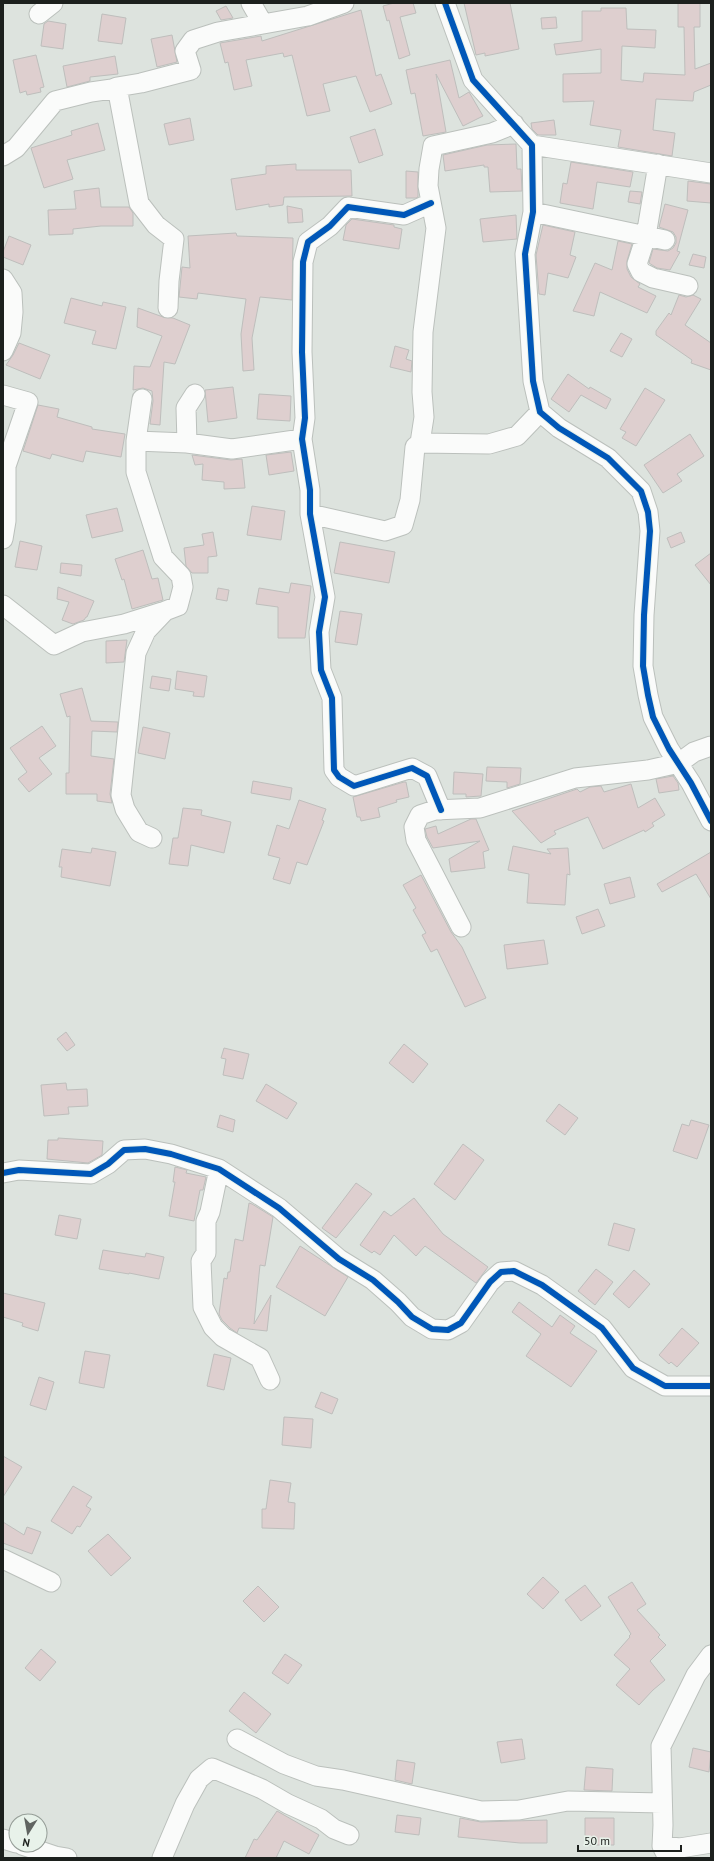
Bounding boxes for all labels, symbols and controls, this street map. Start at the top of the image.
north arrow [8,1813,48,1853]
scale bar [578,1827,681,1853]
text: 50 m [584,1833,610,1848]
text: N [21,1835,31,1850]

